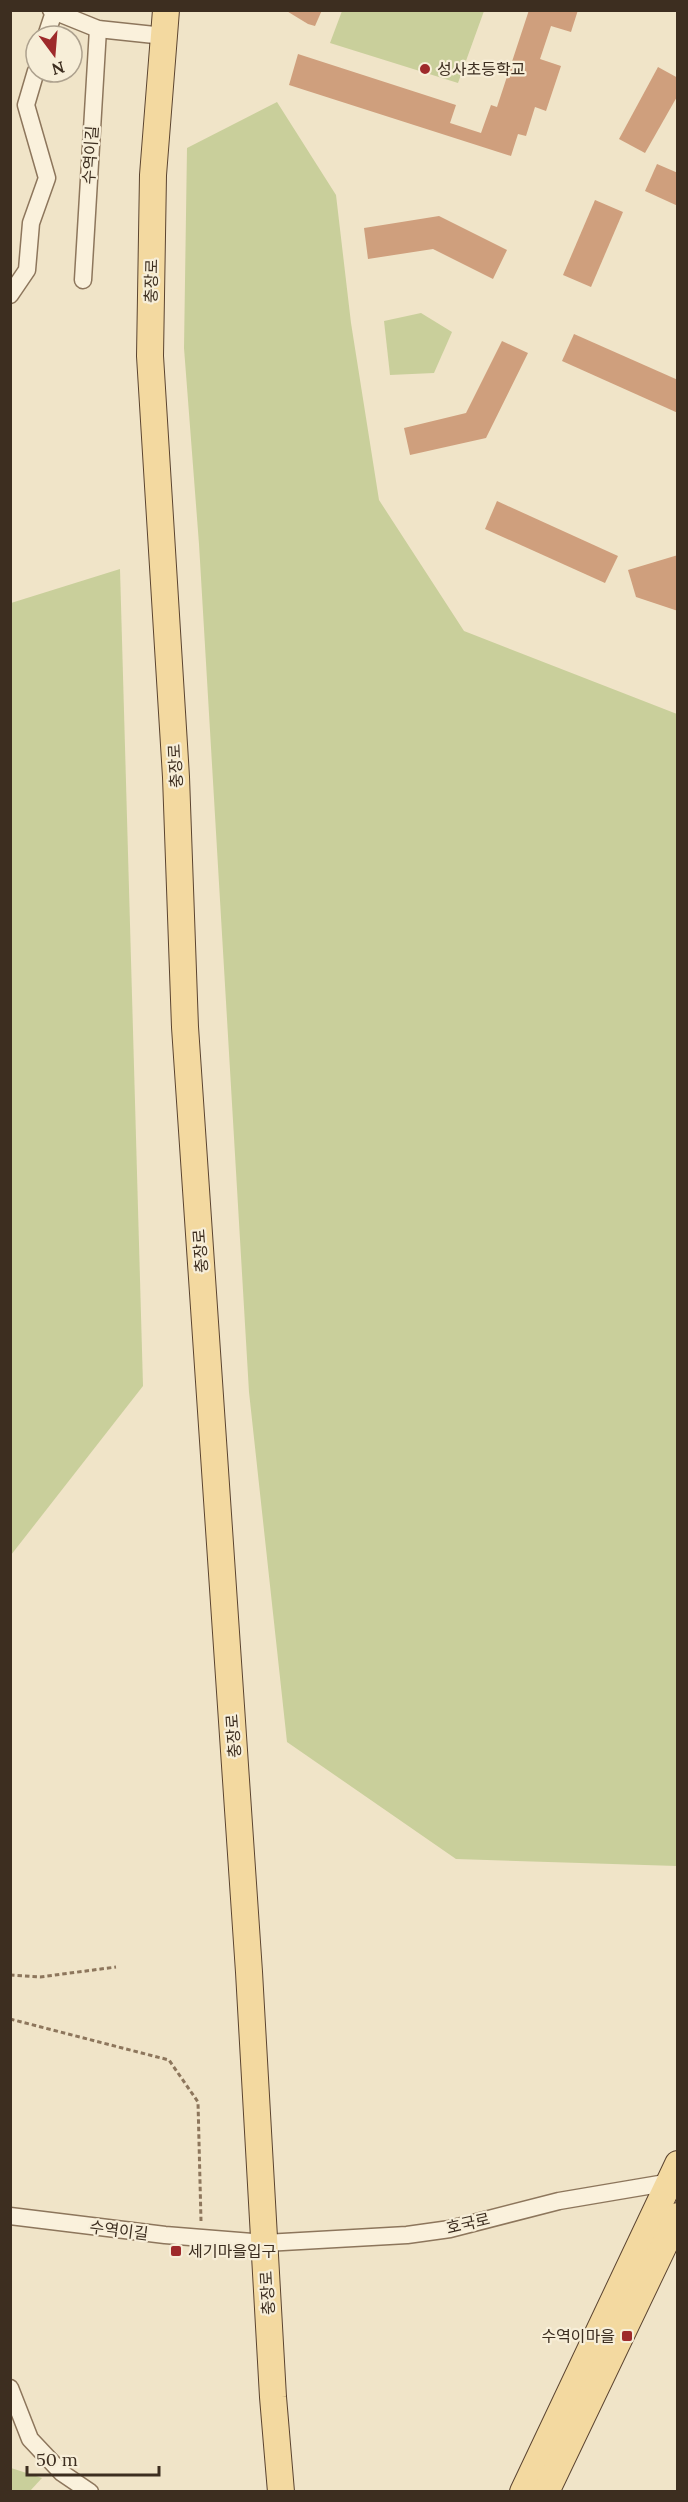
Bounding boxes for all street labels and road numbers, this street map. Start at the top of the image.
street label: 수역이길 [78,125,102,185]
street label: 충장로 [141,258,161,303]
street label: 충장로 [164,743,186,789]
street label: 충장로 [188,1228,212,1274]
street label: 충장로 [221,1713,245,1759]
street label: 호국로 [444,2208,492,2238]
street label: 수역이길 [89,2216,149,2244]
street label: 충장로 [256,2270,278,2316]

